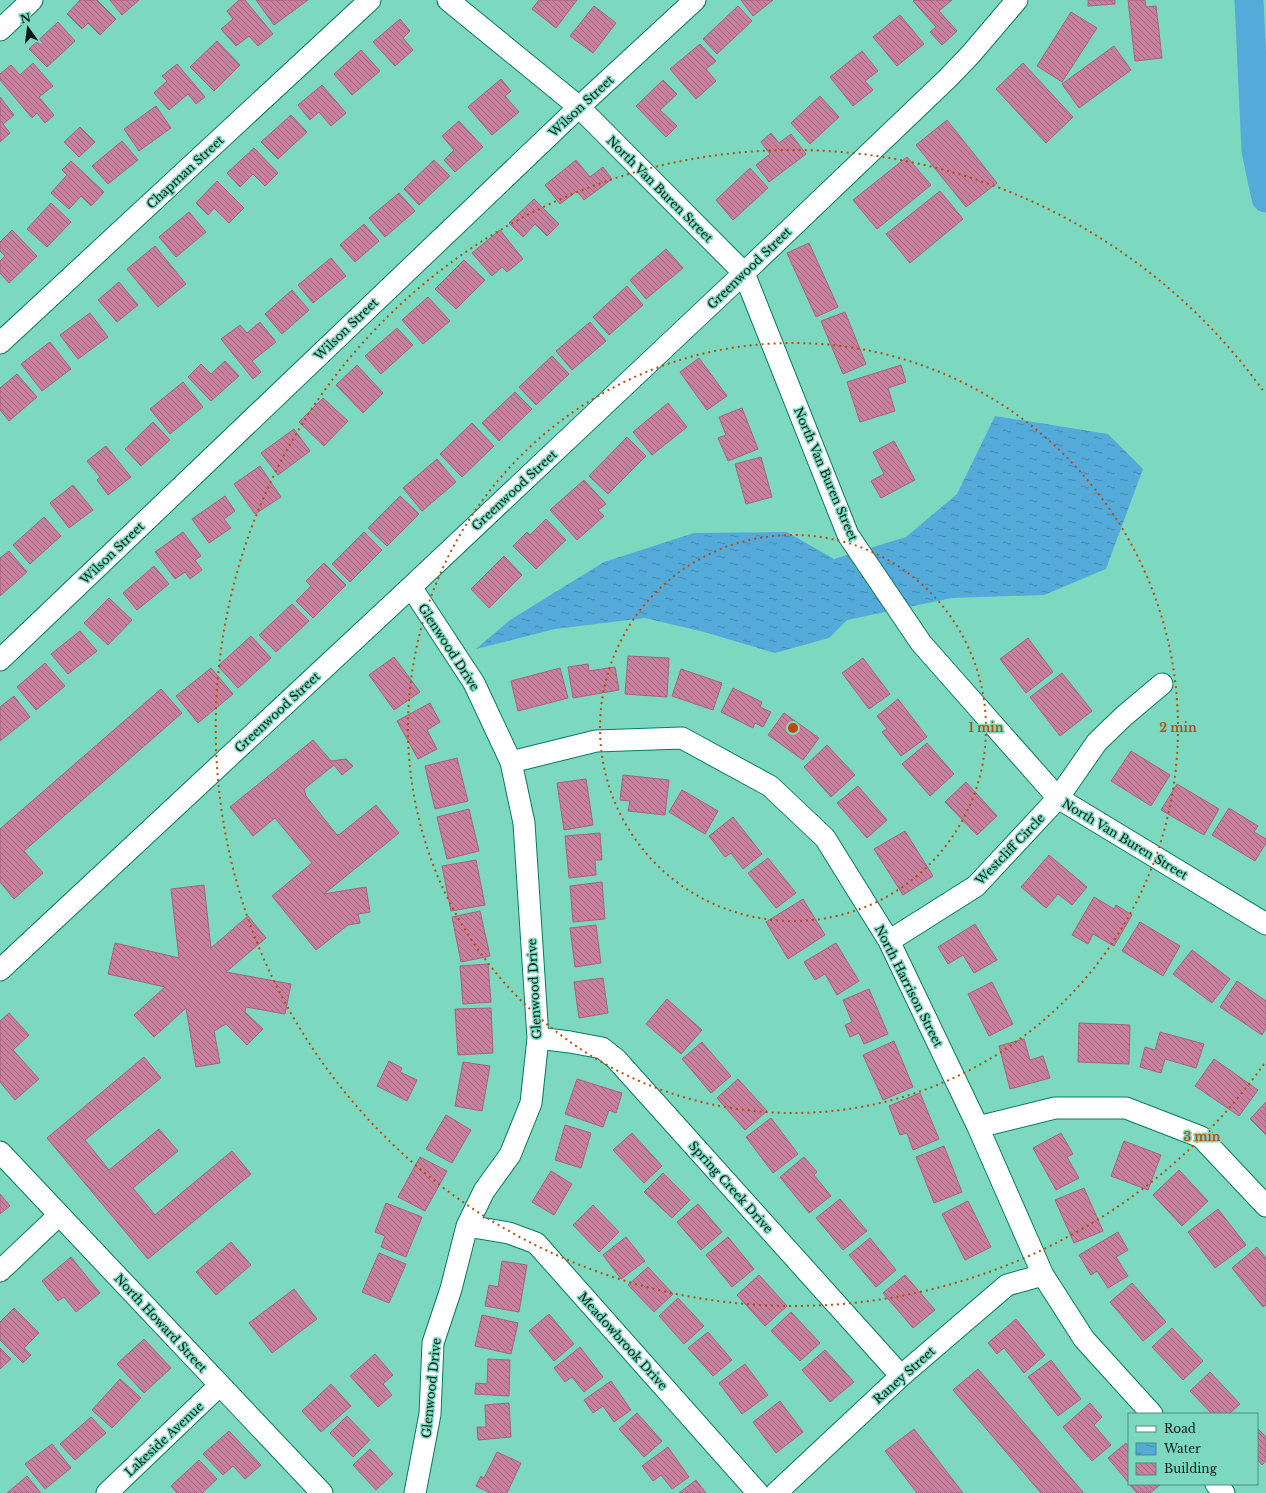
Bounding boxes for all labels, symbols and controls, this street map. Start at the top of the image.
north arrow [8,8,48,48]
text: N [19,10,33,26]
street label: Wilson Street [545,72,617,141]
street label: Chapman Street [143,132,227,212]
street label: North Van Buren Street [604,133,716,245]
street label: Greenwood Street [704,224,795,312]
street label: Wilson Street [310,294,381,364]
street label: North Van Buren Street [791,405,861,544]
street label: Greenwood Street [468,446,560,533]
street label: Wilson Street [76,518,147,588]
street label: Glenwood Drive [415,601,483,693]
street label: Greenwood Street [231,668,323,755]
text: 1 min [969,720,1004,735]
text: 2 min [1159,720,1197,735]
centre of rings [786,721,800,735]
street label: North Van Buren Street [1059,796,1191,883]
street label: Westcliff Circle [972,810,1048,888]
street label: North Harrison Street [872,923,946,1050]
street label: Glenwood Drive [524,938,544,1040]
text: 3 min [1183,1129,1221,1144]
street label: Spring Creek Drive [686,1138,776,1236]
street label: North Howard Street [112,1271,211,1375]
street label: Meadowbrook Drive [575,1289,671,1393]
street label: Glenwood Drive [418,1337,444,1439]
street label: Raney Street [870,1343,938,1407]
street label: Lakeside Avenue [121,1399,207,1479]
legend [1128,1413,1258,1485]
text: Road [1164,1421,1196,1436]
text: Water [1163,1441,1201,1456]
text: Building [1164,1461,1218,1476]

